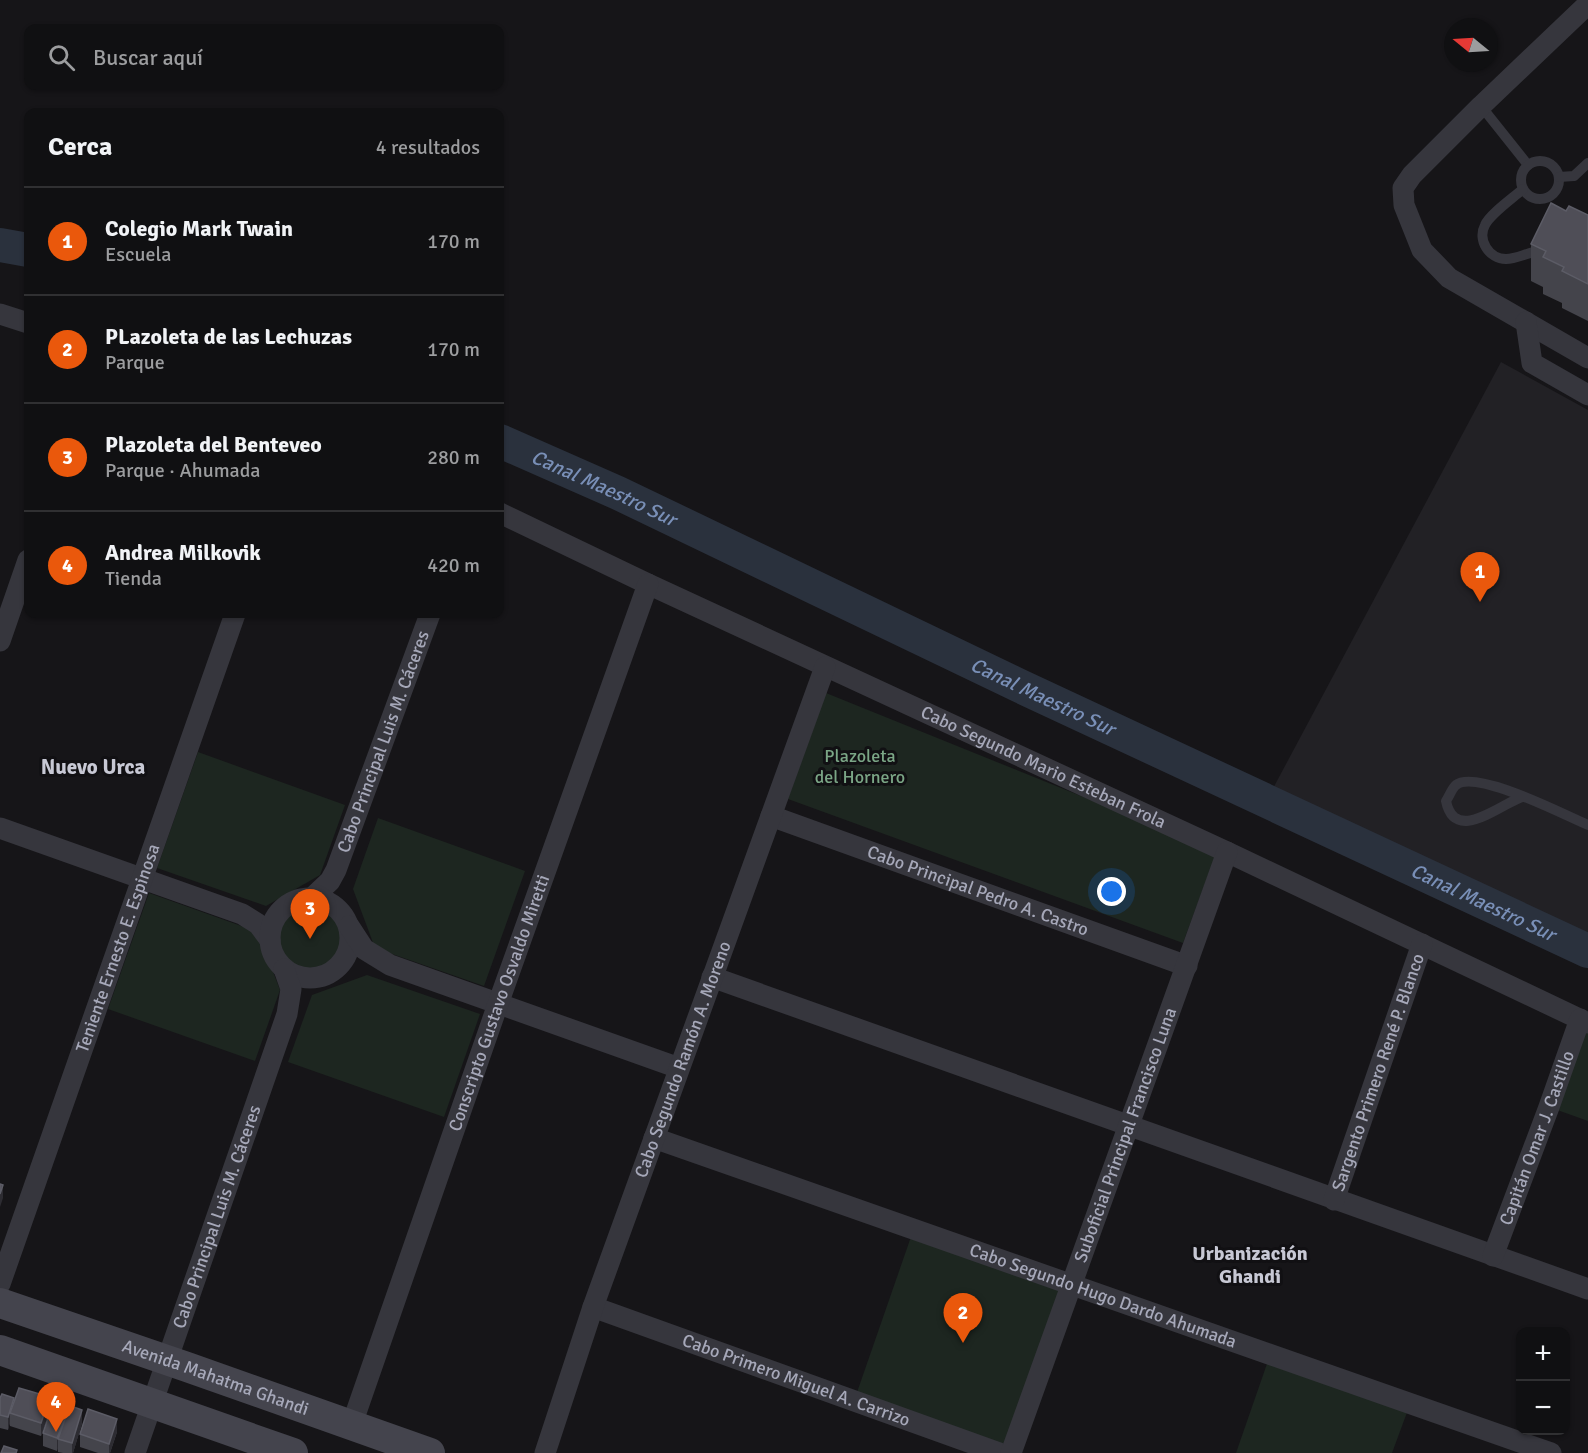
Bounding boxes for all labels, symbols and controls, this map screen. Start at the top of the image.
north arrow [1444,18,1498,72]
search box [24,24,504,90]
icon: search [45,41,78,74]
text: Buscar aquí [93,44,203,71]
text: Cerca [48,131,112,163]
text: 4 resultados [376,135,480,160]
text: Colegio Mark Twain [105,215,293,242]
text: 1 [62,229,73,254]
text: 170 m [427,229,480,254]
text: Escuela [105,242,171,267]
text: PLazoleta de las Lechuzas [105,323,352,350]
text: 2 [62,337,73,362]
text: 170 m [427,337,480,362]
text: Parque [105,350,165,375]
text: Plazoleta del Benteveo [105,431,322,458]
water label: Canal Maestro Sur [527,444,683,533]
text: 3 [62,445,73,470]
text: 280 m [427,445,480,470]
text: Parque · Ahumada [105,458,260,483]
text: Andrea Milkovik [105,539,261,566]
pin: 1 [1460,552,1500,602]
text: 4 [62,553,73,578]
text: 420 m [427,553,480,578]
text: Tienda [105,566,162,591]
street label: Cabo Principal Luis M. Cáceres [332,627,434,856]
water label: Canal Maestro Sur [966,652,1121,743]
street label: Cabo Segundo Mario Esteban Frola [918,701,1170,833]
park label: Plazoleta del Hornero [815,745,905,788]
district label: Nuevo Urca [41,754,146,780]
street label: Teniente Ernesto E. Espinosa [71,841,165,1055]
street label: Cabo Principal Pedro A. Castro [864,841,1092,941]
water label: Canal Maestro Sur [1407,858,1562,948]
street label: Conscripto Gustavo Osvaldo Miretti [444,872,554,1134]
your location [1097,877,1126,906]
pin: 3 [290,890,330,939]
street label: Cabo Segundo Ramón A. Moreno [630,938,736,1181]
street label: Sargento Primero René P. Blanco [1327,950,1429,1194]
street label: Suboficial Principal Francisco Luna [1069,1004,1181,1265]
street label: Capitán Omar J. Castillo [1495,1048,1579,1228]
street label: Cabo Principal Luis M. Cáceres [168,1102,266,1331]
street label: Cabo Segundo Hugo Dardo Ahumada [967,1239,1240,1353]
district label: Urbanización Ghandi [1192,1241,1308,1289]
pin: 2 [944,1294,982,1343]
map controls [1516,1327,1570,1435]
button: + [1516,1327,1570,1381]
street label: Cabo Primero Miguel A. Carrizo [679,1329,913,1431]
street label: Avenida Mahatma Ghandi [119,1335,312,1420]
button: − [1516,1381,1570,1435]
pin: 4 [36,1382,76,1432]

